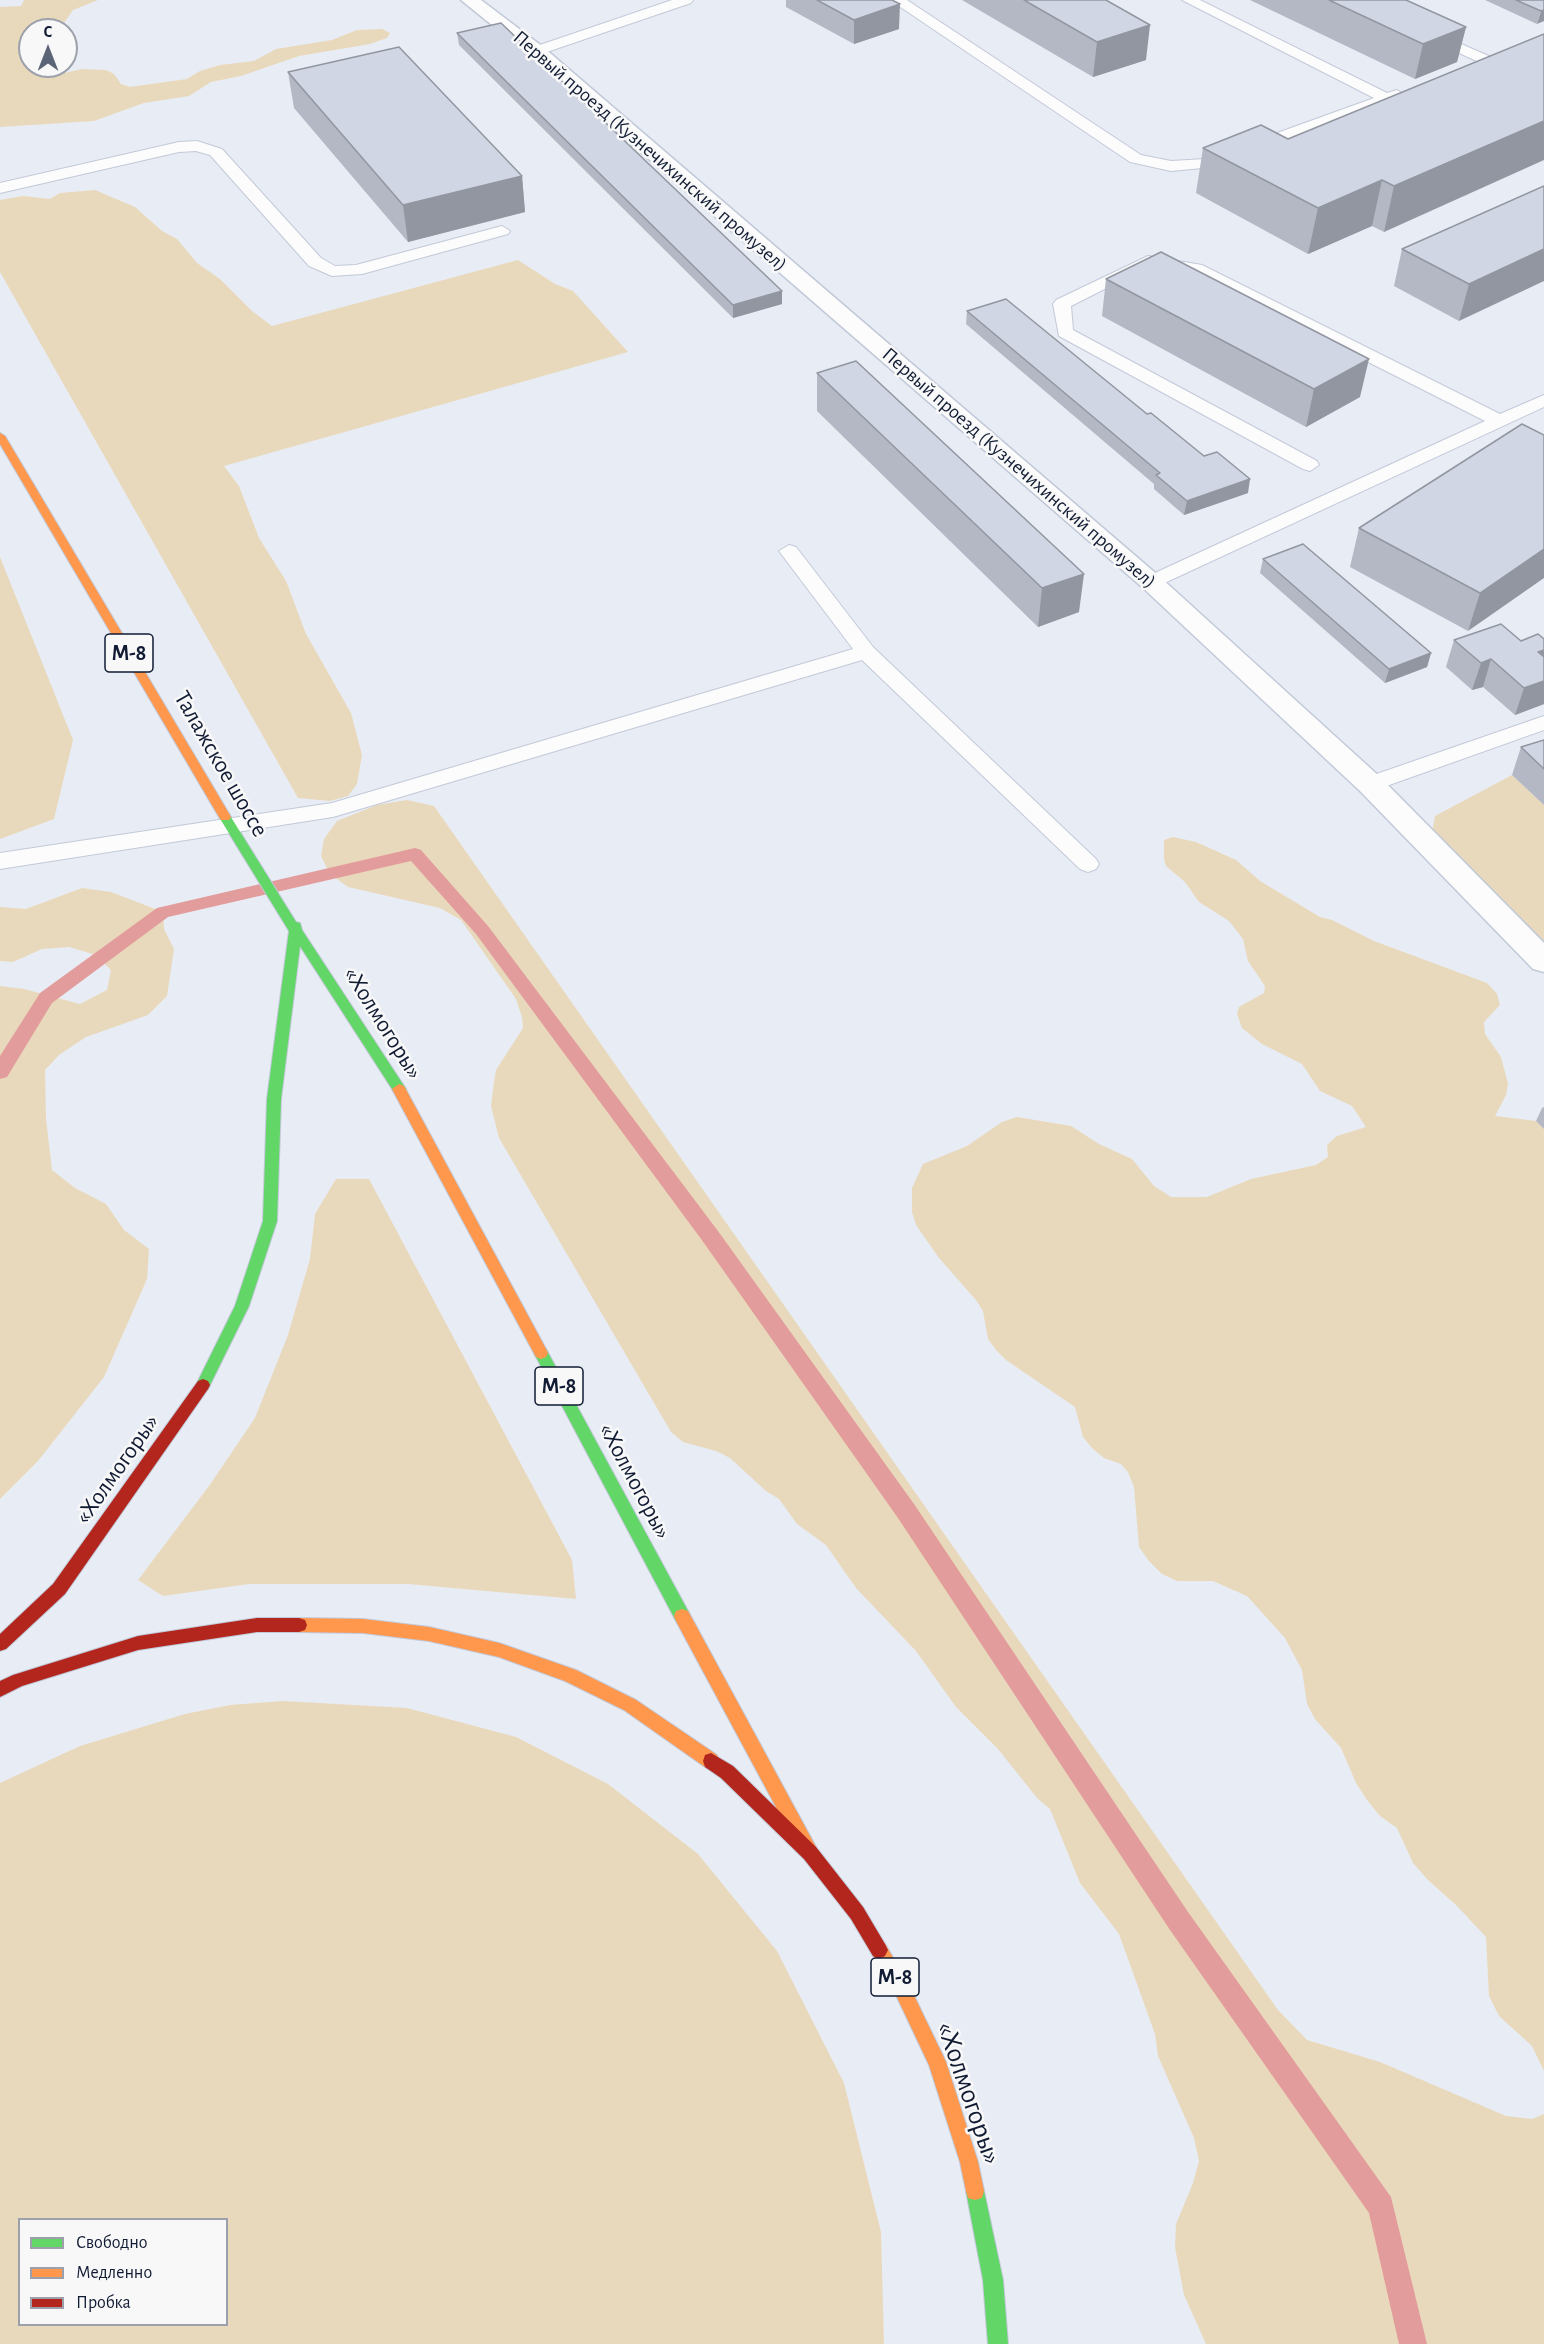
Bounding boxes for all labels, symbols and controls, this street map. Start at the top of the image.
north arrow [18,18,78,78]
text: С [44,24,52,40]
street label: Первый проезд (Кузнечихинский промузел) [508,25,792,277]
street label: Первый проезд (Кузнечихинский промузел) [877,342,1161,594]
road number: М-8 [105,634,153,672]
street label: Талажское шоссе [168,686,274,842]
street label: «Холмогоры» [337,961,429,1085]
road number: М-8 [535,1367,583,1405]
street label: «Холмогоры» [69,1409,165,1529]
street label: «Холмогоры» [592,1418,678,1544]
road number: М-8 [871,1958,919,1996]
street label: «Холмогоры» [929,2017,1009,2169]
legend [18,2218,228,2326]
text: Свободно [76,2234,148,2252]
text: Медленно [76,2264,152,2282]
text: Пробка [76,2294,131,2312]

